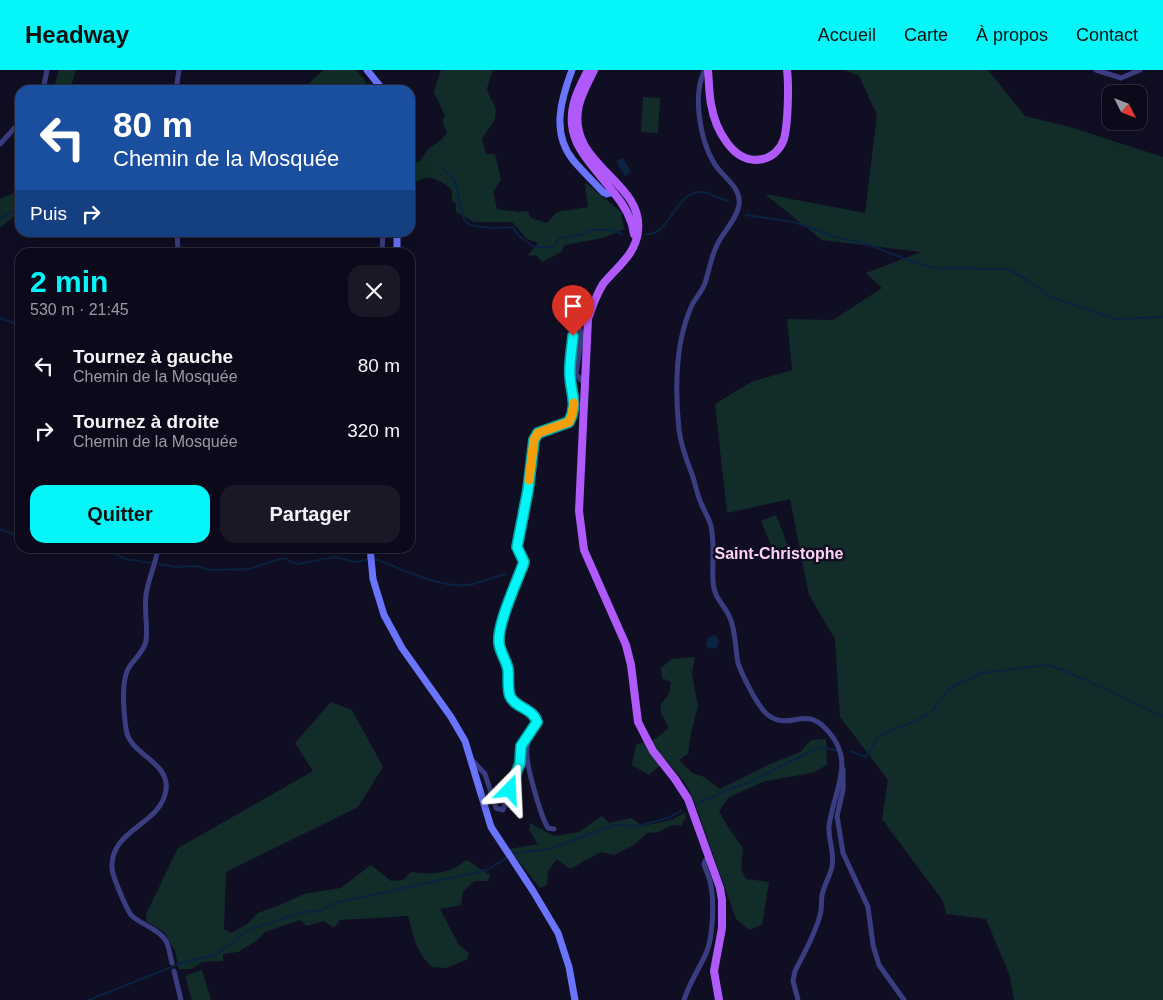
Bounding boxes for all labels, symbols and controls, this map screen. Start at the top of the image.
text: Headway [25,21,129,48]
text: Accueil [818,25,876,45]
text: Carte [904,25,948,45]
text: À propos [976,25,1048,45]
text: Contact [1076,25,1138,45]
north arrow [1102,85,1148,130]
map controls [1102,85,1147,130]
icon: left [30,105,95,170]
text: 80 m [113,105,193,144]
text: Chemin de la Mosquée [113,146,339,171]
icon: right [77,200,105,228]
text: Puis [30,203,67,224]
text: 2 min [30,265,108,298]
button: close [348,265,400,317]
pin [552,285,594,336]
icon: arrive [559,292,587,320]
text: 530 m · 21:45 [30,301,129,318]
text: Tournez à gauche [73,346,233,367]
icon: left [30,352,58,380]
text: 80 m [358,355,400,376]
text: Chemin de la Mosquée [73,368,238,385]
text: Tournez à droite [73,411,219,432]
icon: right [30,417,58,445]
text: 320 m [347,420,400,441]
text: Chemin de la Mosquée [73,433,238,450]
button: Quitter [30,485,210,543]
button: Partager [220,485,400,543]
district label: Saint-Christophe [715,545,844,562]
position arrow [483,763,535,815]

